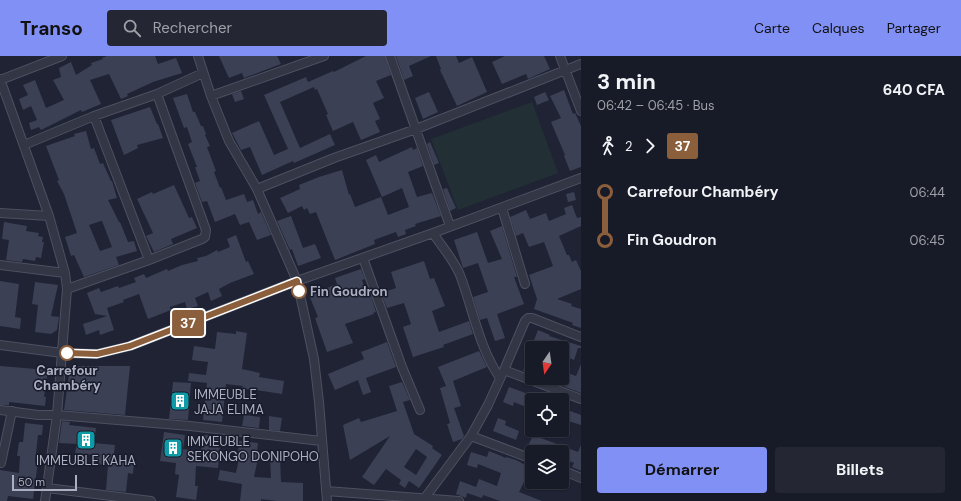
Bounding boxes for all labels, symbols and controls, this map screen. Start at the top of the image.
search box [107,10,387,46]
text: Transo [20,16,83,41]
icon: search [121,17,143,39]
text: Rechercher [153,18,232,38]
text: Carte [754,19,790,37]
text: Calques [812,19,865,37]
text: Partager [887,19,941,37]
text: 3 min [597,67,656,96]
text: 640 CFA [883,80,945,100]
text: 06:42 – 06:45 · Bus [597,97,714,114]
icon: walk [597,135,619,157]
icon: forward [639,135,661,157]
text: 37 [675,137,690,155]
text: 2 [625,138,633,155]
text: Carrefour Chambéry [627,182,779,202]
text: 06:44 [910,184,945,201]
text: Fin Goudron [627,230,717,250]
text: 06:45 [909,232,945,249]
marker: Fin Goudron [291,283,307,299]
place label: Fin Goudron [310,283,388,300]
line badge: 37 [170,310,206,336]
text: 37 [180,314,196,332]
north arrow [525,341,569,385]
map controls [525,341,569,489]
marker: Carrefour Chambéry [59,345,75,361]
place label: Carrefour Chambéry [34,362,101,394]
place label: IMMEUBLE JAJA ELIMA [194,386,264,418]
building icon: IMMEUBLE JAJA ELIMA [169,390,191,412]
button: locate [525,393,569,437]
building icon: IMMEUBLE KAHA [75,429,97,451]
place label: IMMEUBLE SEKONGO DONIPOHO [187,433,319,465]
building icon: IMMEUBLE SEKONGO DONIPOHO [162,437,184,459]
button: layers [525,445,569,489]
button: Démarrer [597,447,767,493]
button: Billets [775,447,945,493]
place label: IMMEUBLE KAHA [36,452,136,469]
scale bar [12,473,77,492]
text: 50 m [18,475,45,489]

